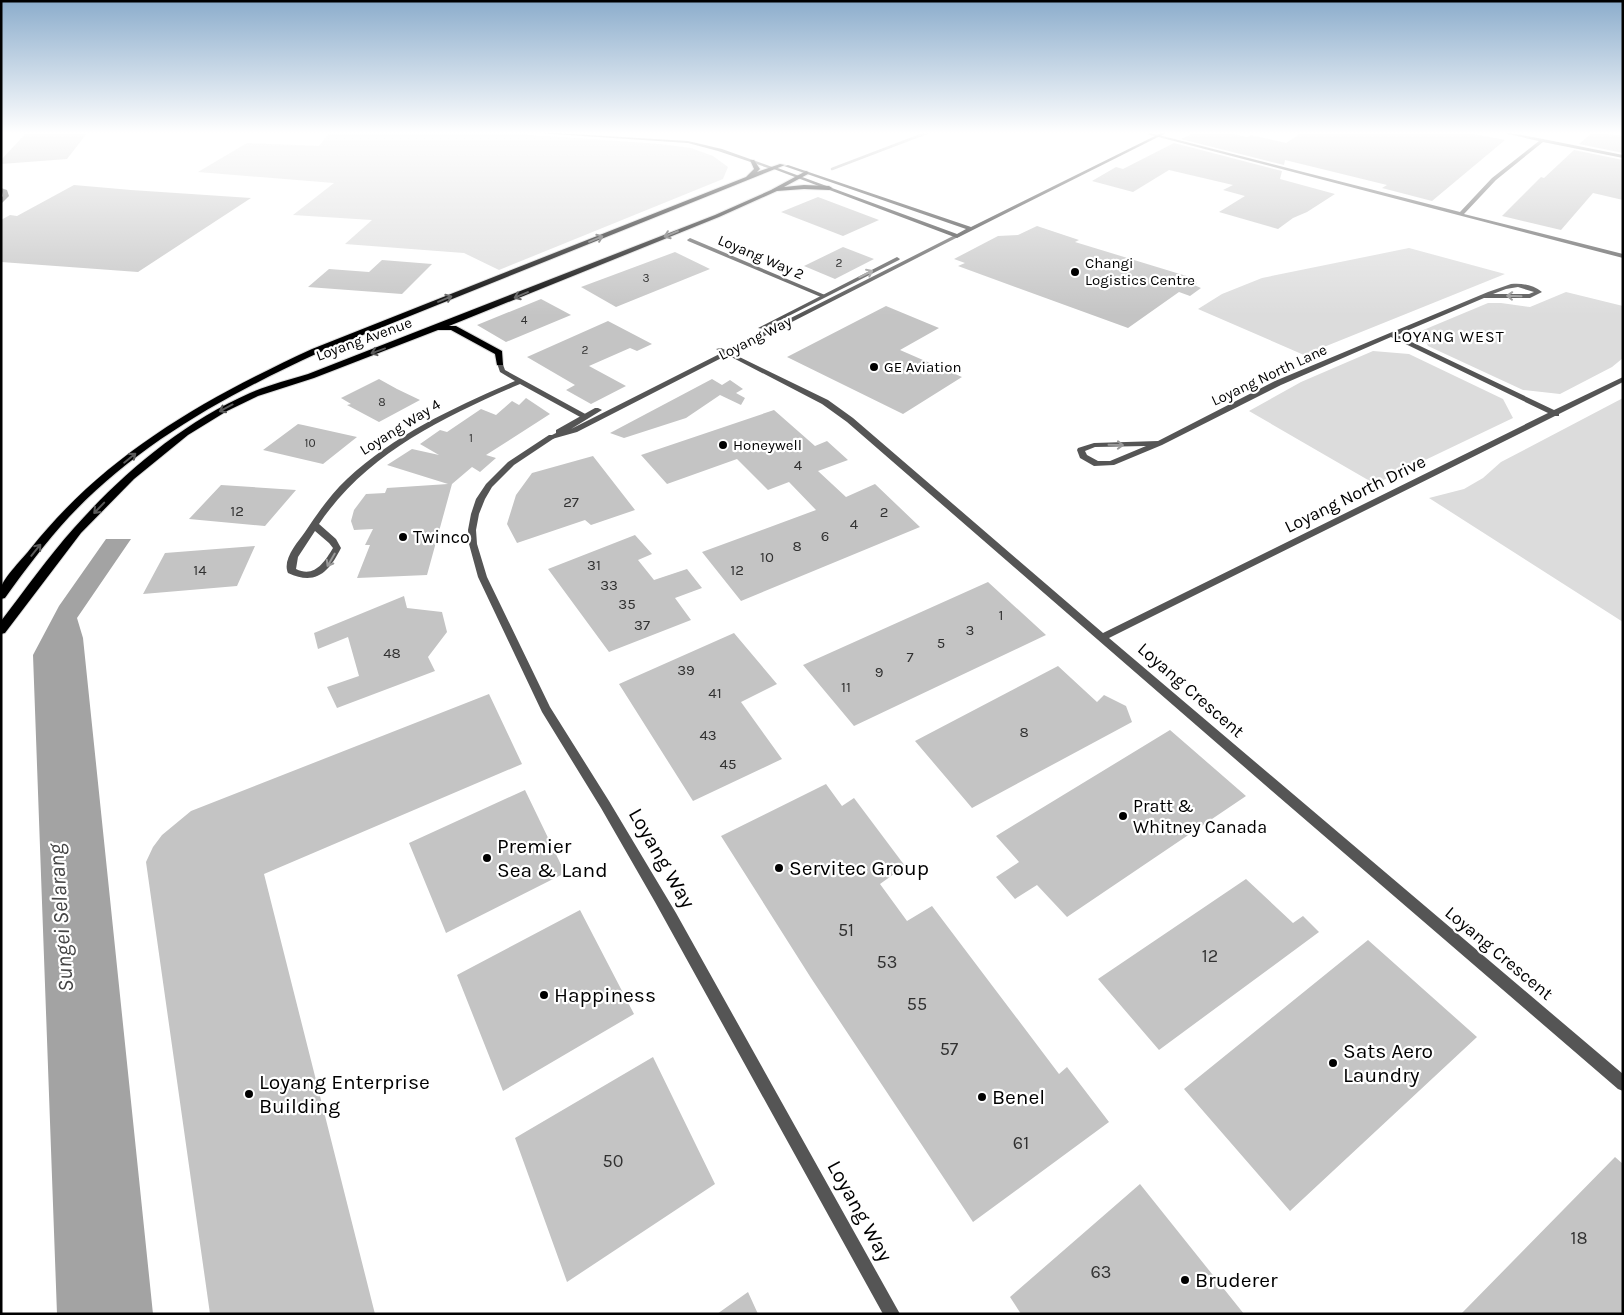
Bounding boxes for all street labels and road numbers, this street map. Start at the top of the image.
street label: Loyang Way 2 [715,231,807,283]
street label: Loyang Way [715,312,795,364]
street label: Loyang Avenue [314,313,414,365]
street label: Loyang North Lane [1208,340,1330,410]
street label: Loyang Way 4 [356,395,444,459]
street label: Loyang North Drive [1281,450,1429,538]
street label: Loyang Crescent [1133,638,1249,742]
street label: Loyang Way [624,804,700,913]
street label: Loyang Crescent [1441,901,1558,1005]
street label: Loyang Way [822,1156,898,1266]

